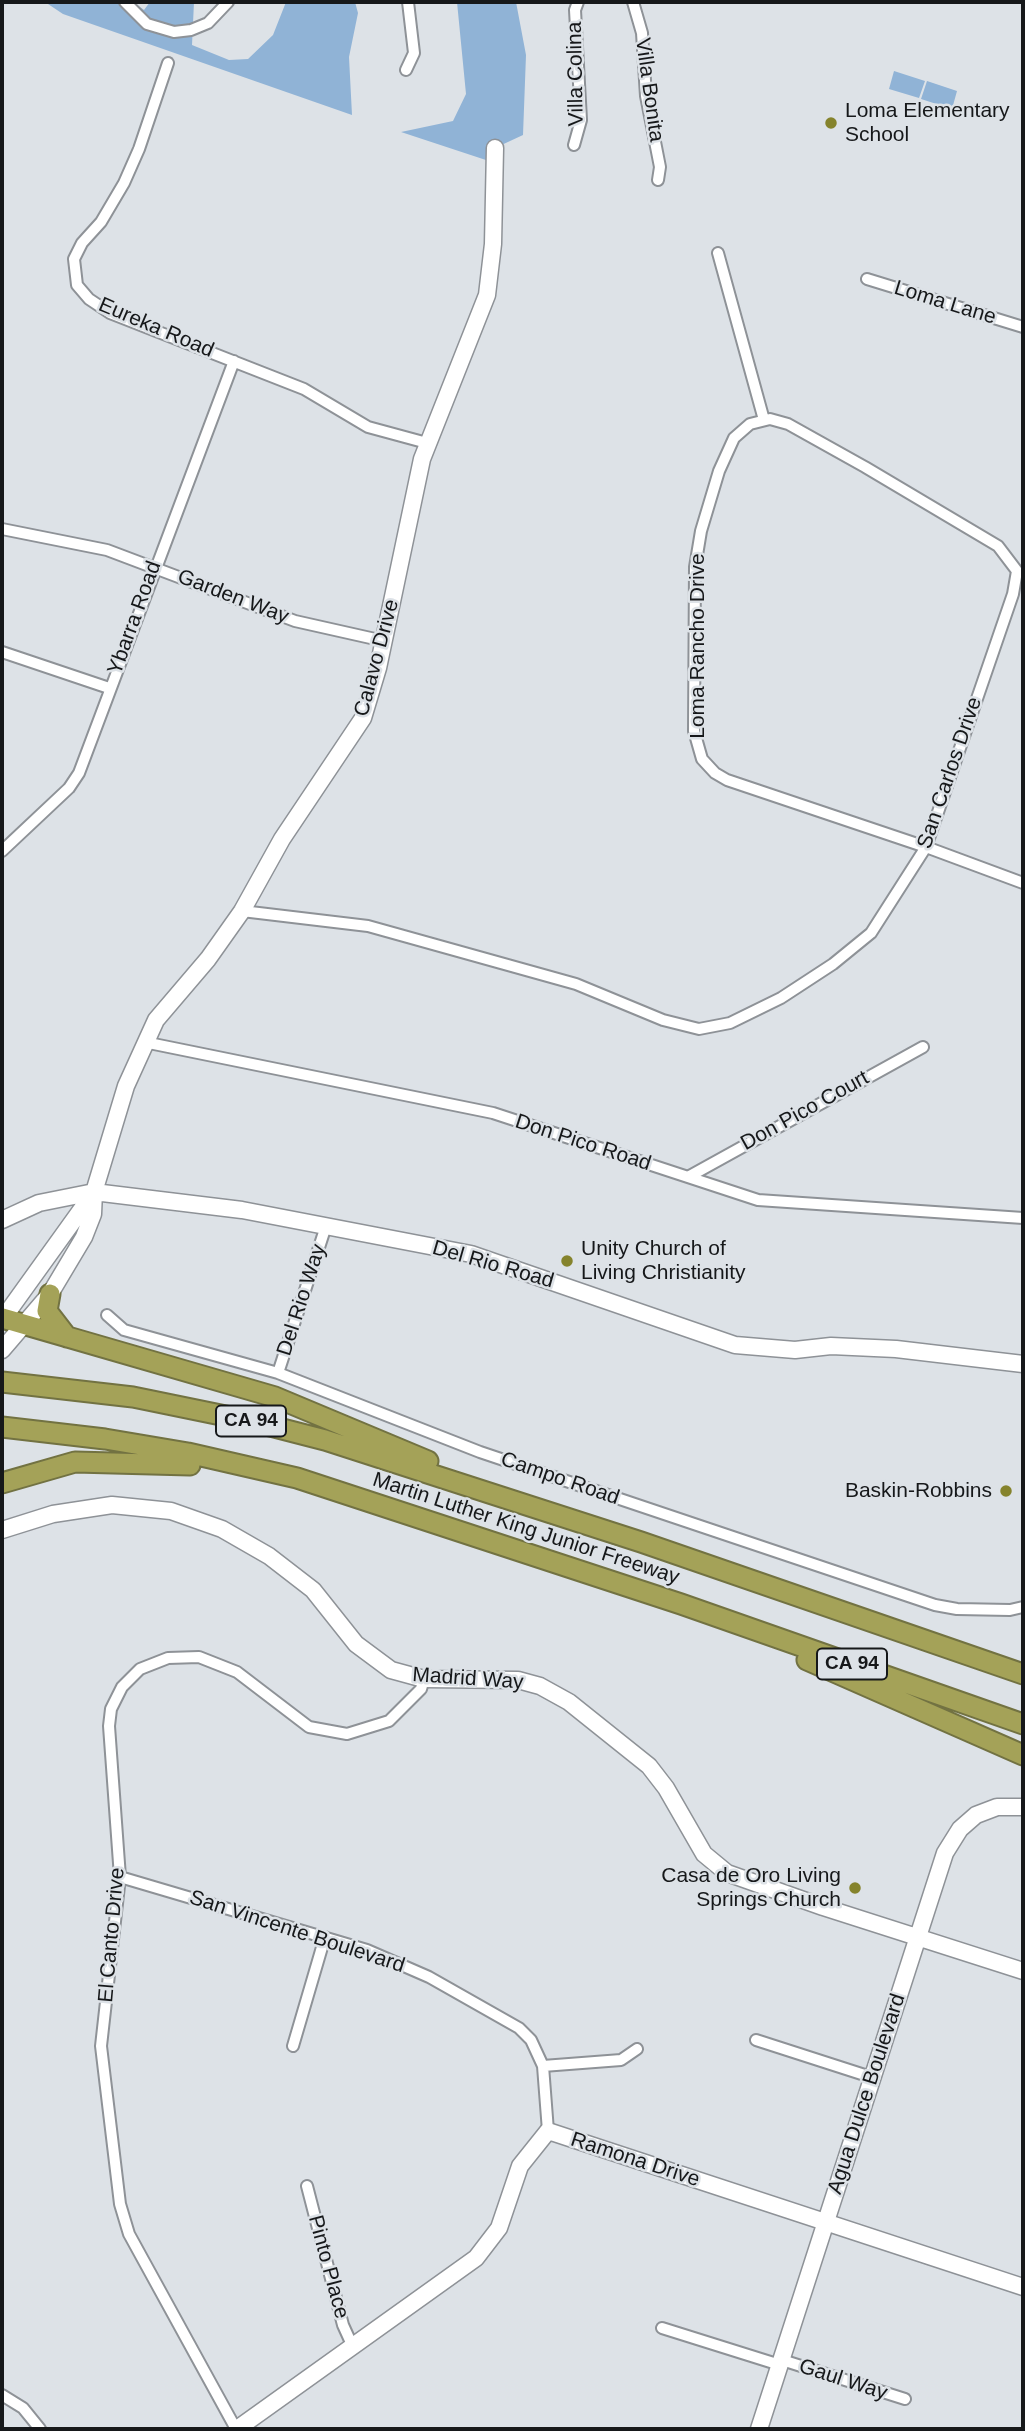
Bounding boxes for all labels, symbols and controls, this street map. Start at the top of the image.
street label: Villa Colina [562,21,590,127]
street label: Villa Bonita [629,36,669,144]
place label: Loma Elementary School [845,98,1010,148]
marker: Loma Elementary School [823,115,839,131]
street label: Loma Lane [891,276,999,330]
street label: Eureka Road [95,292,217,364]
street label: Loma Rancho Drive [685,553,711,739]
street label: Ybarra Road [103,558,167,678]
street label: Garden Way [174,564,292,630]
street label: Calavo Drive [349,597,405,719]
street label: San Carlos Drive [912,694,988,852]
street label: Don Pico Court [737,1065,873,1157]
street label: Don Pico Road [512,1109,654,1177]
street label: Del Rio Road [429,1236,557,1294]
place label: Unity Church of Living Christianity [581,1236,746,1286]
street label: Del Rio Way [272,1241,332,1359]
marker: Unity Church of Living Christianity [559,1253,575,1269]
road number: CA 94 [216,1406,286,1436]
street label: Campo Road [497,1447,623,1511]
street label: Martin Luther King Junior Freeway [369,1467,683,1591]
place label: Baskin-Robbins [845,1478,992,1504]
marker: Baskin-Robbins [998,1483,1014,1499]
road number: CA 94 [817,1648,887,1680]
street label: Madrid Way [412,1663,524,1695]
place label: Casa de Oro Living Springs Church [661,1863,841,1913]
street label: El Canto Drive [94,1866,130,2004]
marker: Casa de Oro Living Springs Church [847,1880,863,1896]
street label: San Vincente Boulevard [186,1885,408,1979]
street label: Agua Dulce Boulevard [823,1991,911,2197]
street label: Ramona Drive [567,2127,703,2193]
street label: Pinto Place [302,2212,354,2322]
street label: Gaul Way [796,2354,890,2406]

